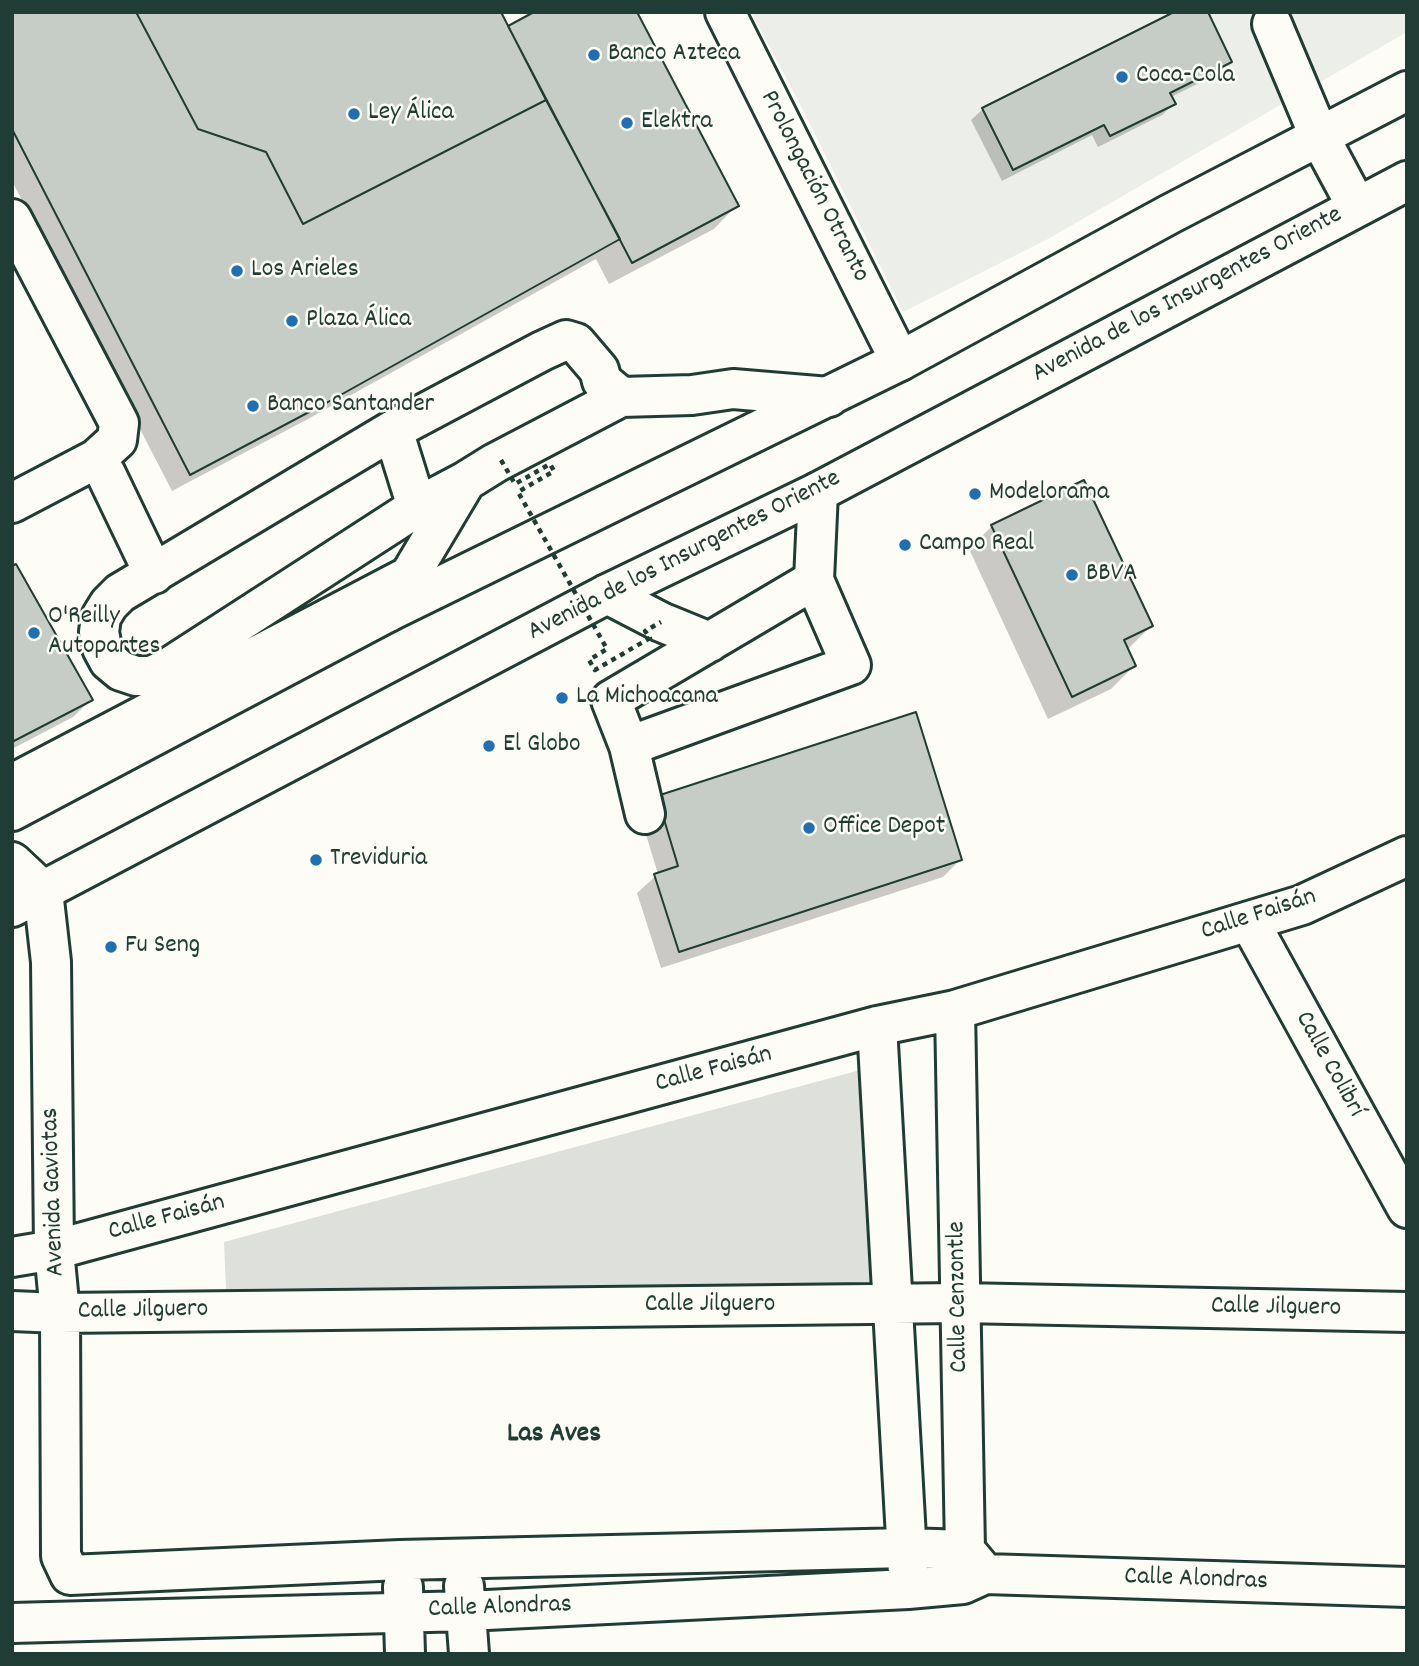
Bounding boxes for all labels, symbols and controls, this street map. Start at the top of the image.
place label: Banco Azteca [608,39,740,71]
marker: Banco Azteca [586,47,602,63]
place label: Coca-Cola [1136,61,1235,93]
marker: Coca-Cola [1114,69,1130,85]
street label: Prolongación Otranto [751,86,875,288]
place label: Ley Álica [368,98,454,130]
marker: Ley Álica [346,106,362,122]
place label: Elektra [641,107,713,139]
marker: Elektra [619,115,635,131]
street label: Avenida de los Insurgentes Oriente [1028,201,1348,391]
place label: Los Arieles [251,255,359,287]
marker: Los Arieles [229,263,245,279]
place label: Plaza Álica [306,305,411,337]
marker: Plaza Álica [284,313,300,329]
place label: Banco Santander [267,390,434,422]
marker: Banco Santander [245,398,261,414]
street label: Avenida de los Insurgentes Oriente [524,464,846,650]
place label: Modelorama [989,478,1109,510]
marker: Modelorama [967,486,983,502]
place label: Campo Real [919,529,1034,561]
marker: Campo Real [897,537,913,553]
place label: BBVA [1086,559,1137,591]
marker: BBVA [1064,567,1080,583]
place label: O'Reilly Autopartes [48,602,160,664]
marker: O'Reilly Autopartes [26,625,42,641]
place label: La Michoacana [576,682,718,714]
marker: La Michoacana [554,690,570,706]
place label: El Globo [503,730,581,762]
marker: El Globo [481,738,497,754]
place label: Office Depot [823,812,945,844]
marker: Office Depot [801,820,817,836]
place label: Treviduria [330,844,427,876]
marker: Treviduria [308,852,324,868]
street label: Calle Faisán [1197,883,1321,949]
place label: Fu Seng [125,931,200,963]
marker: Fu Seng [103,939,119,955]
street label: Calle Colibrí [1286,1007,1370,1123]
street label: Calle Faisán [652,1040,776,1102]
street label: Avenida Gaviotas [36,1107,74,1277]
street label: Calle Faisán [105,1188,229,1250]
street label: Calle Cenzontle [943,1221,977,1373]
street label: Calle Jilguero [645,1290,775,1322]
street label: Calle Jilguero [1211,1292,1341,1326]
street label: Calle Jilguero [78,1295,208,1329]
district label: Las Aves [507,1419,601,1453]
street label: Calle Alondras [1124,1563,1268,1599]
street label: Calle Alondras [428,1591,572,1627]

